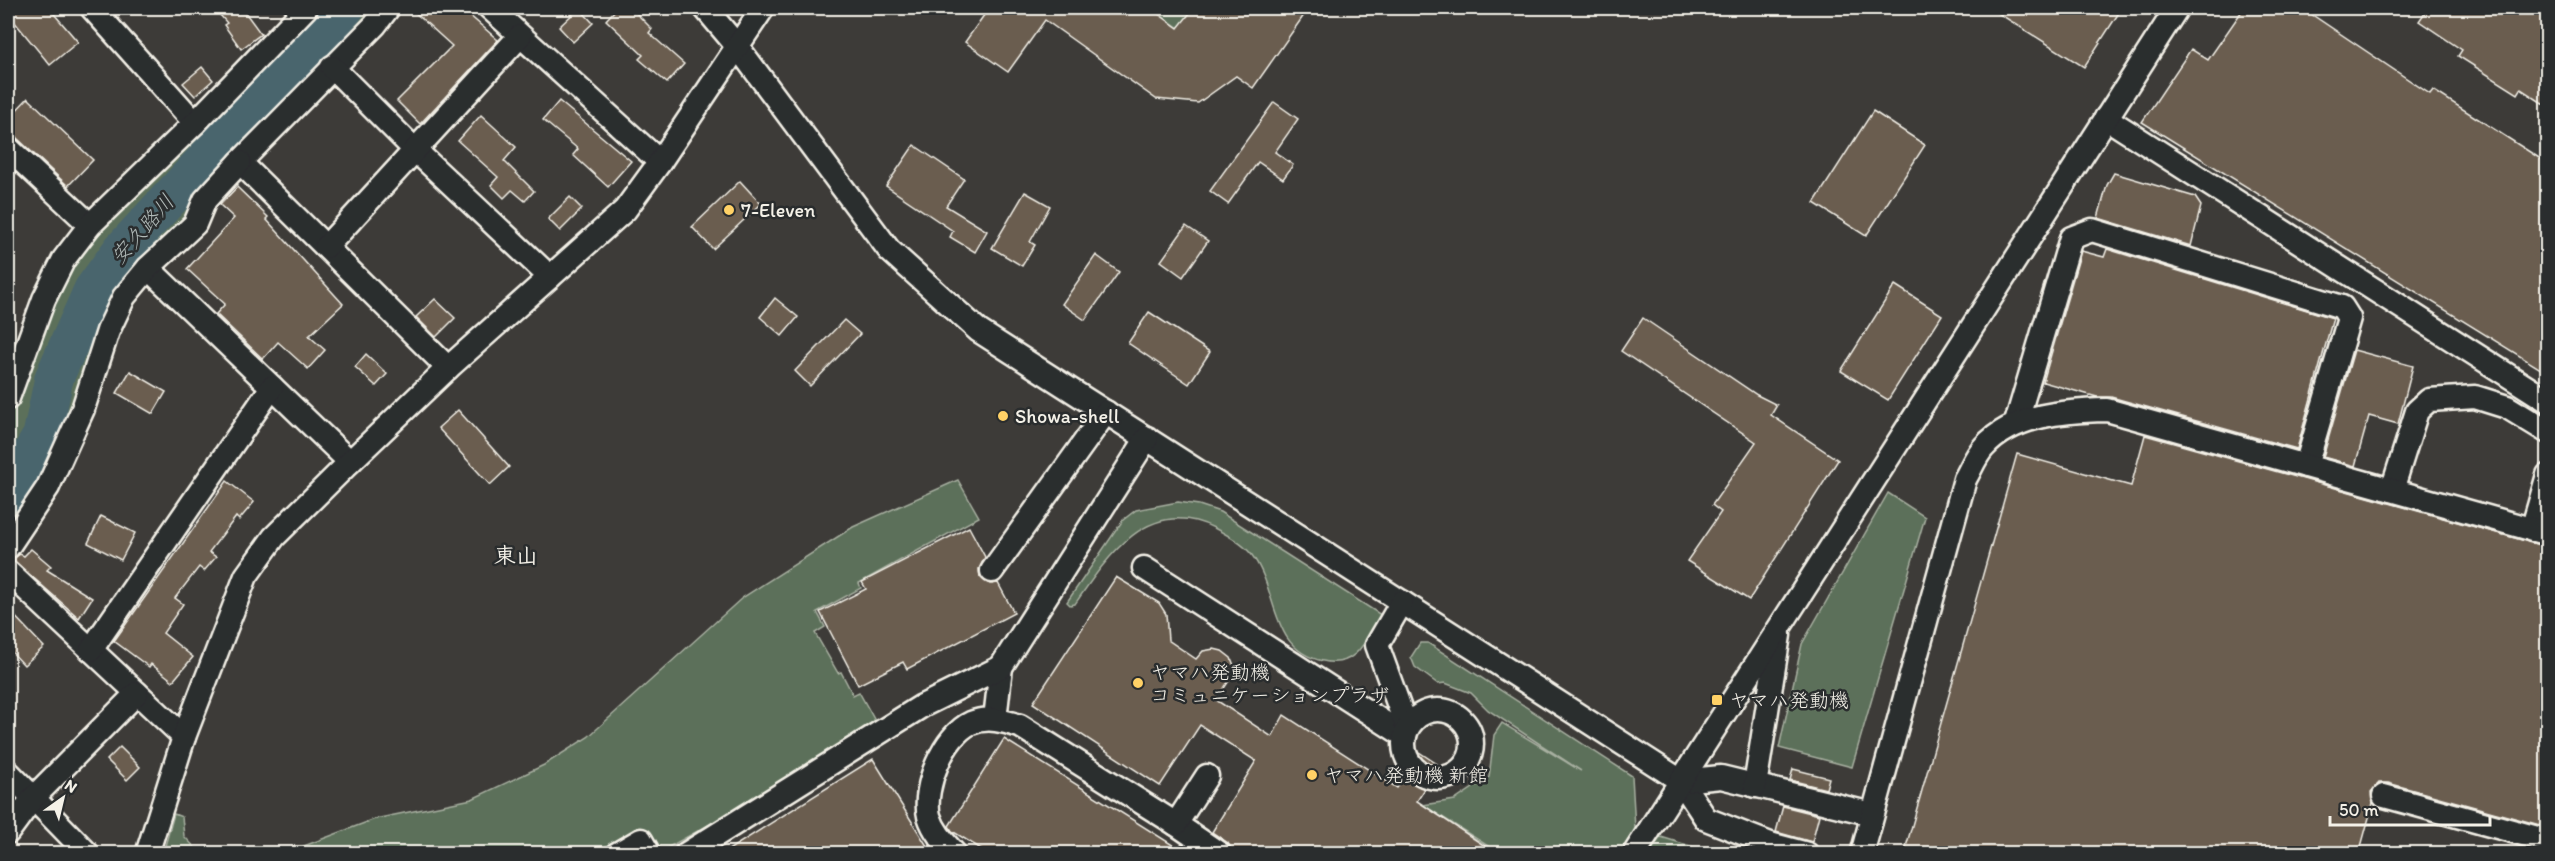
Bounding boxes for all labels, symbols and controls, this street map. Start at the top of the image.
water label: 安久路川 [105,189,179,269]
place label: 7-Eleven [741,198,815,222]
marker: 7-Eleven [722,203,736,217]
place label: Showa-shell [1015,404,1120,428]
marker: Showa-shell [996,409,1010,423]
district label: 東山 [494,542,538,569]
place label: ヤマハ発動機 コミュニケーションプラザ [1150,660,1390,707]
marker: ヤマハ発動機 コミュニケーションプラザ [1131,676,1145,690]
place label: ヤマハ発動機 [1729,688,1849,712]
marker: ヤマハ発動機 [1710,693,1724,707]
place label: ヤマハ発動機 新館 [1324,763,1489,787]
north arrow [33,768,93,828]
marker: ヤマハ発動機 新館 [1305,768,1319,782]
text: N [61,775,81,797]
scale bar [2330,789,2490,827]
text: 50 m [2339,799,2379,821]

